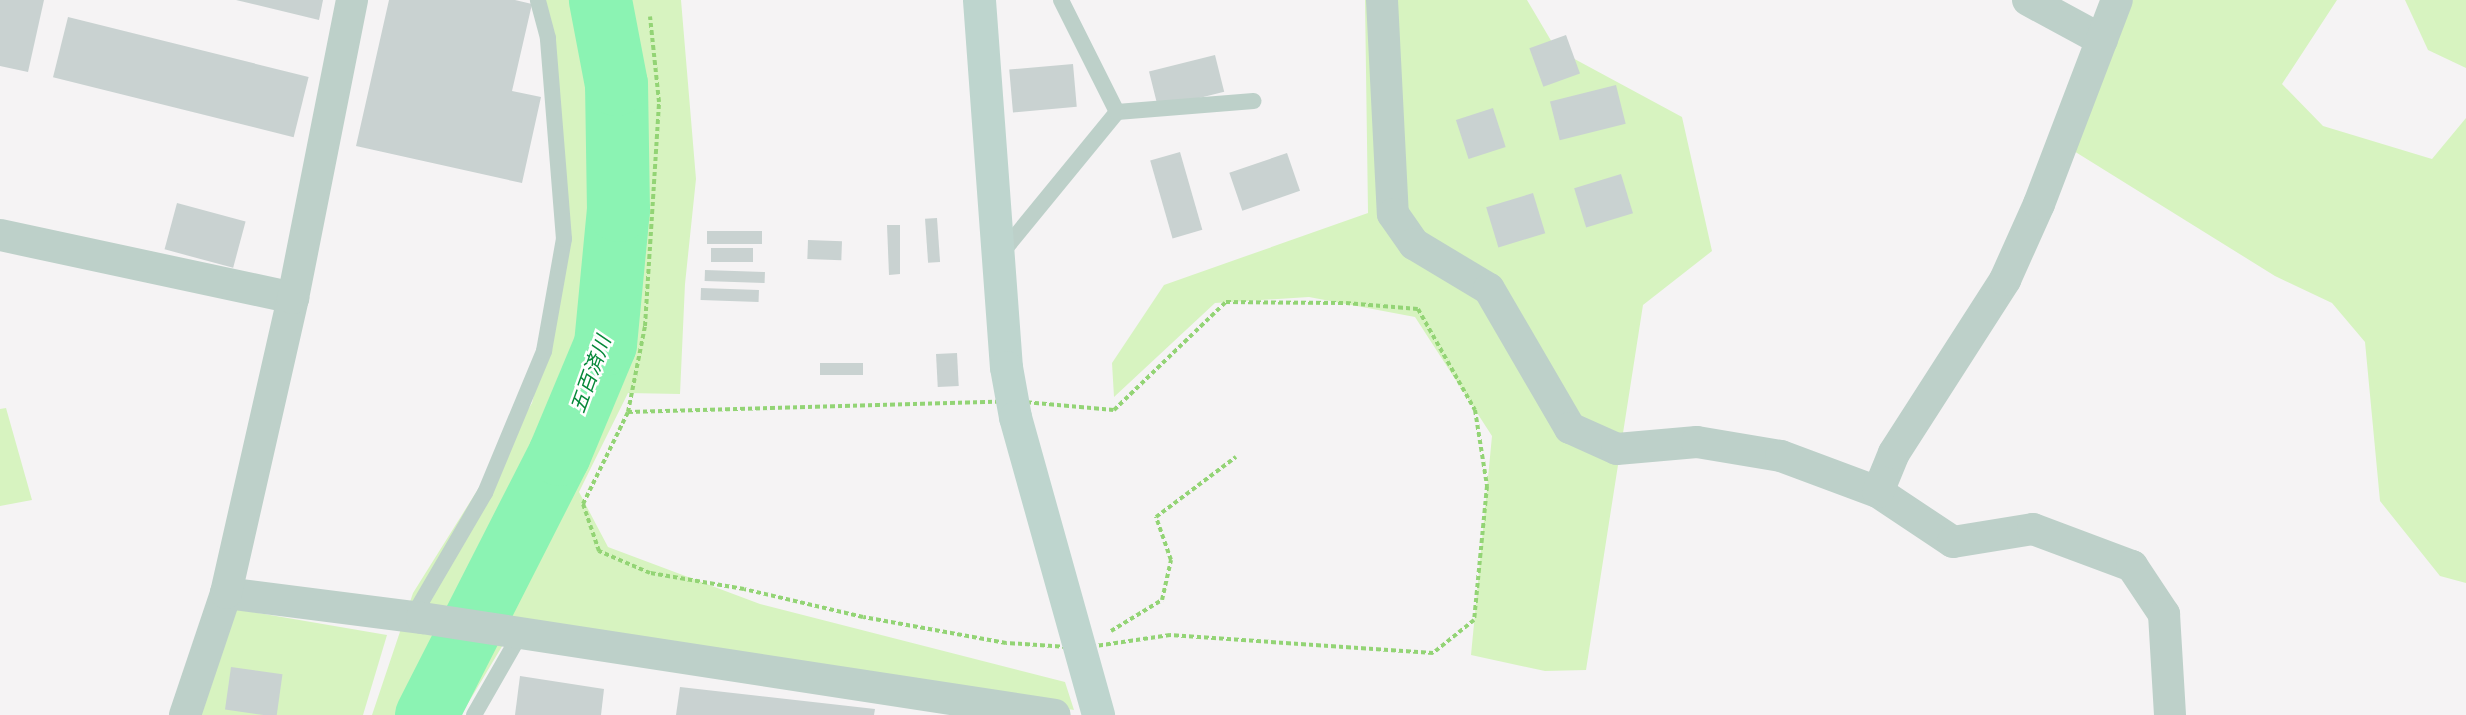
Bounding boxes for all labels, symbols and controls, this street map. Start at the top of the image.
water label: 五百済川 [565,332,615,416]

